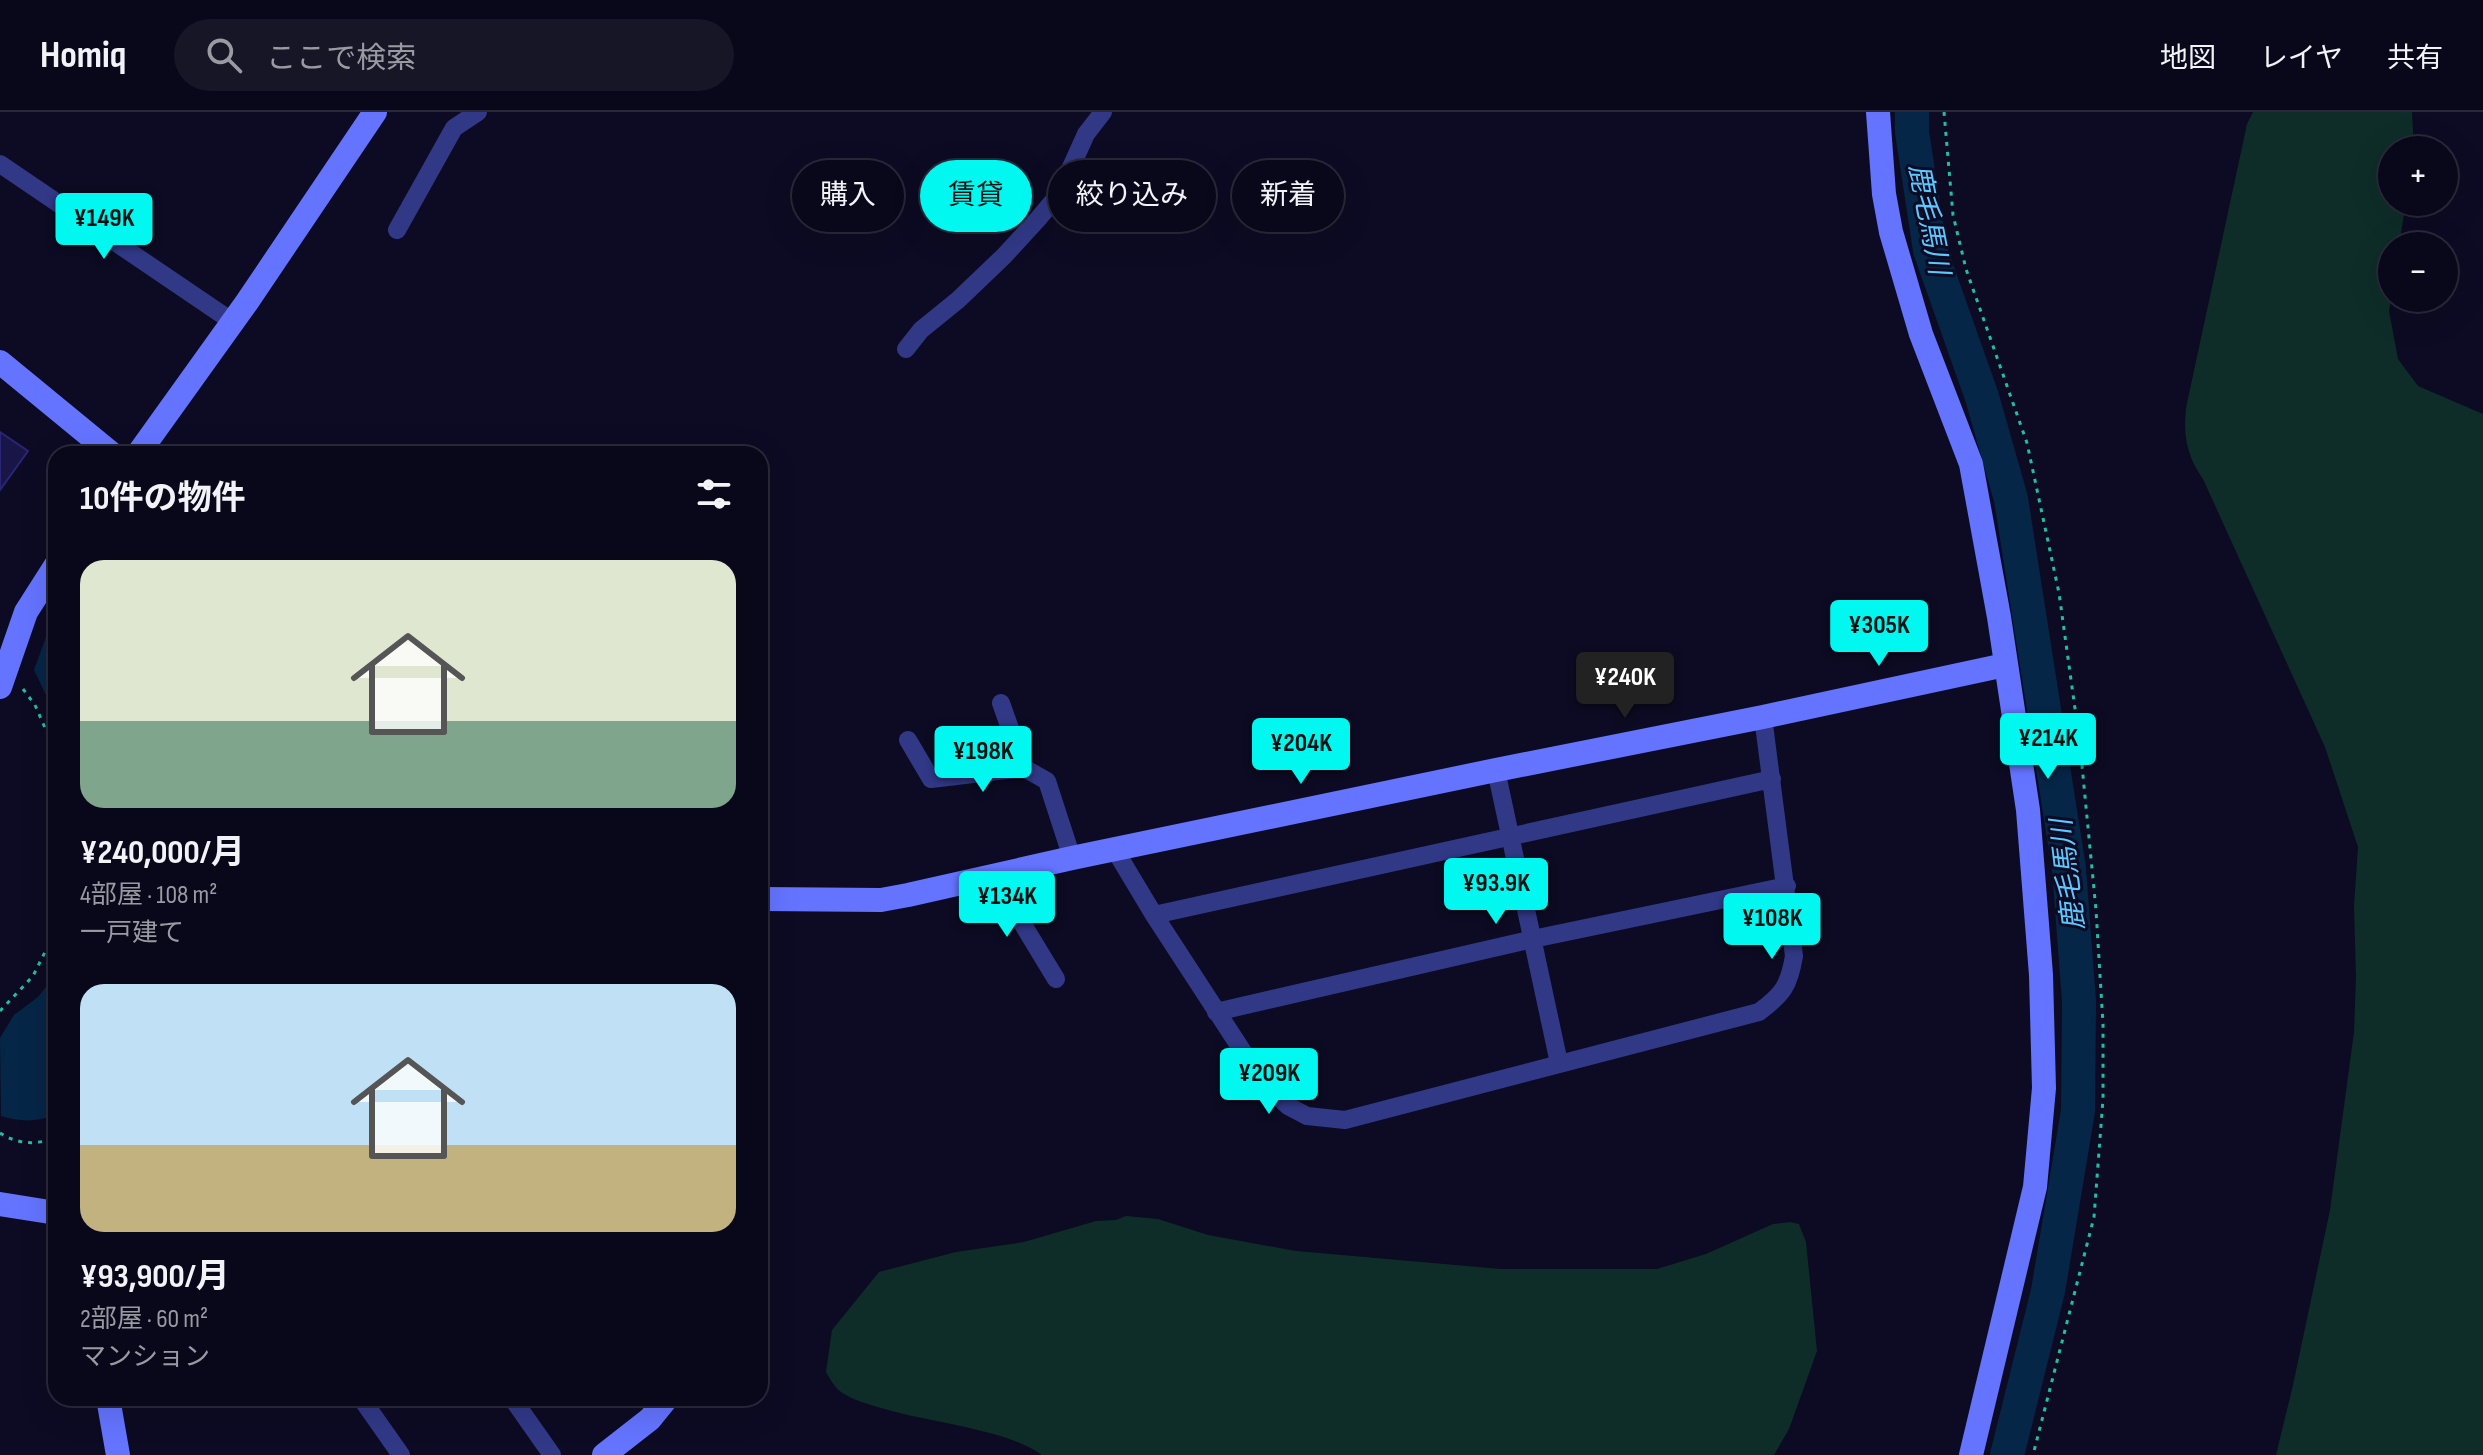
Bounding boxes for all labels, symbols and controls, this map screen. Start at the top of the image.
search box [174,19,734,91]
text: Homiq [40,33,126,78]
icon: search [202,33,246,77]
text: ここで検索 [266,41,416,77]
text: 地図 [2160,42,2216,75]
text: レイヤ [2260,42,2343,75]
text: 共有 [2387,42,2443,75]
map controls [2378,136,2458,312]
button: + [2378,136,2458,216]
chip: 購入 [792,160,904,232]
chip: 賃貸 [920,160,1032,232]
chip: 絞り込み [1048,160,1216,232]
chip: 新着 [1232,160,1344,232]
water label: 鹿毛馬川 [1902,161,1956,280]
pin: ¥149K [48,193,160,261]
text: ¥149K [73,203,135,234]
button: − [2378,232,2458,312]
icon: filters [692,472,736,516]
text: 10件の物件 [80,478,246,519]
pin: ¥305K [1823,600,1935,668]
text: ¥305K [1848,610,1910,641]
icon: home [336,612,480,756]
pin: ¥240K [1569,652,1681,720]
text: ¥240K [1594,662,1656,693]
pin: ¥214K [1992,713,2104,781]
pin: ¥204K [1245,718,1357,786]
text: ¥214K [2018,723,2078,754]
pin: ¥198K [927,726,1039,794]
text: ¥204K [1270,728,1332,759]
text: ¥198K [953,736,1013,767]
water label: 鹿毛馬川 [2045,814,2092,932]
text: ¥240,000/月 [80,832,245,873]
pin: ¥93.9K [1431,858,1561,926]
text: ¥93.9K [1462,868,1530,899]
pin: ¥134K [951,871,1063,939]
text: 4部屋 · 108 m² [80,880,217,911]
text: ¥134K [977,881,1037,912]
pin: ¥108K [1716,893,1828,961]
text: ¥108K [1741,903,1803,934]
text: 一戸建て [80,918,184,949]
icon: home [336,1036,480,1180]
pin: ¥209K [1213,1048,1325,1116]
text: ¥209K [1238,1058,1300,1089]
text: ¥93,900/月 [80,1256,230,1297]
text: 2部屋 · 60 m² [80,1304,208,1335]
text: マンション [80,1342,210,1373]

